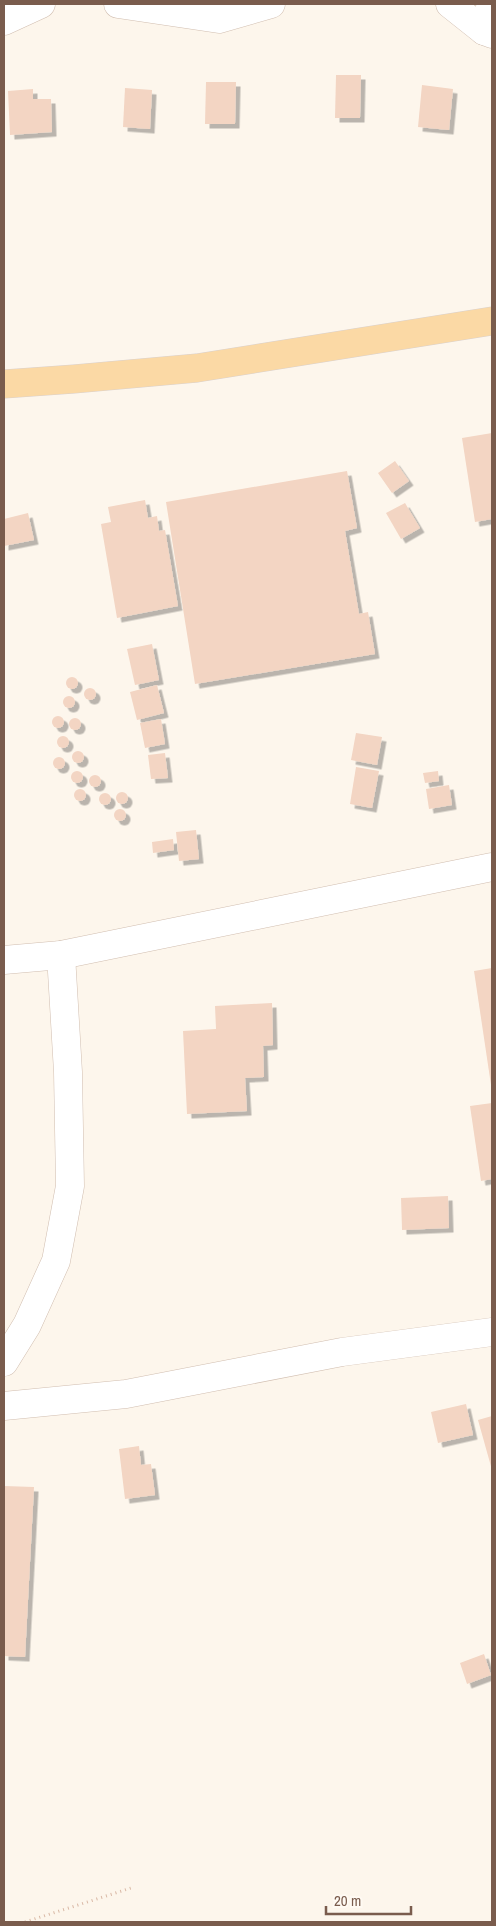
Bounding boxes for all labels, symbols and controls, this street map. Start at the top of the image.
scale bar [326,1884,411,1916]
text: 20 m [334,1890,361,1911]

